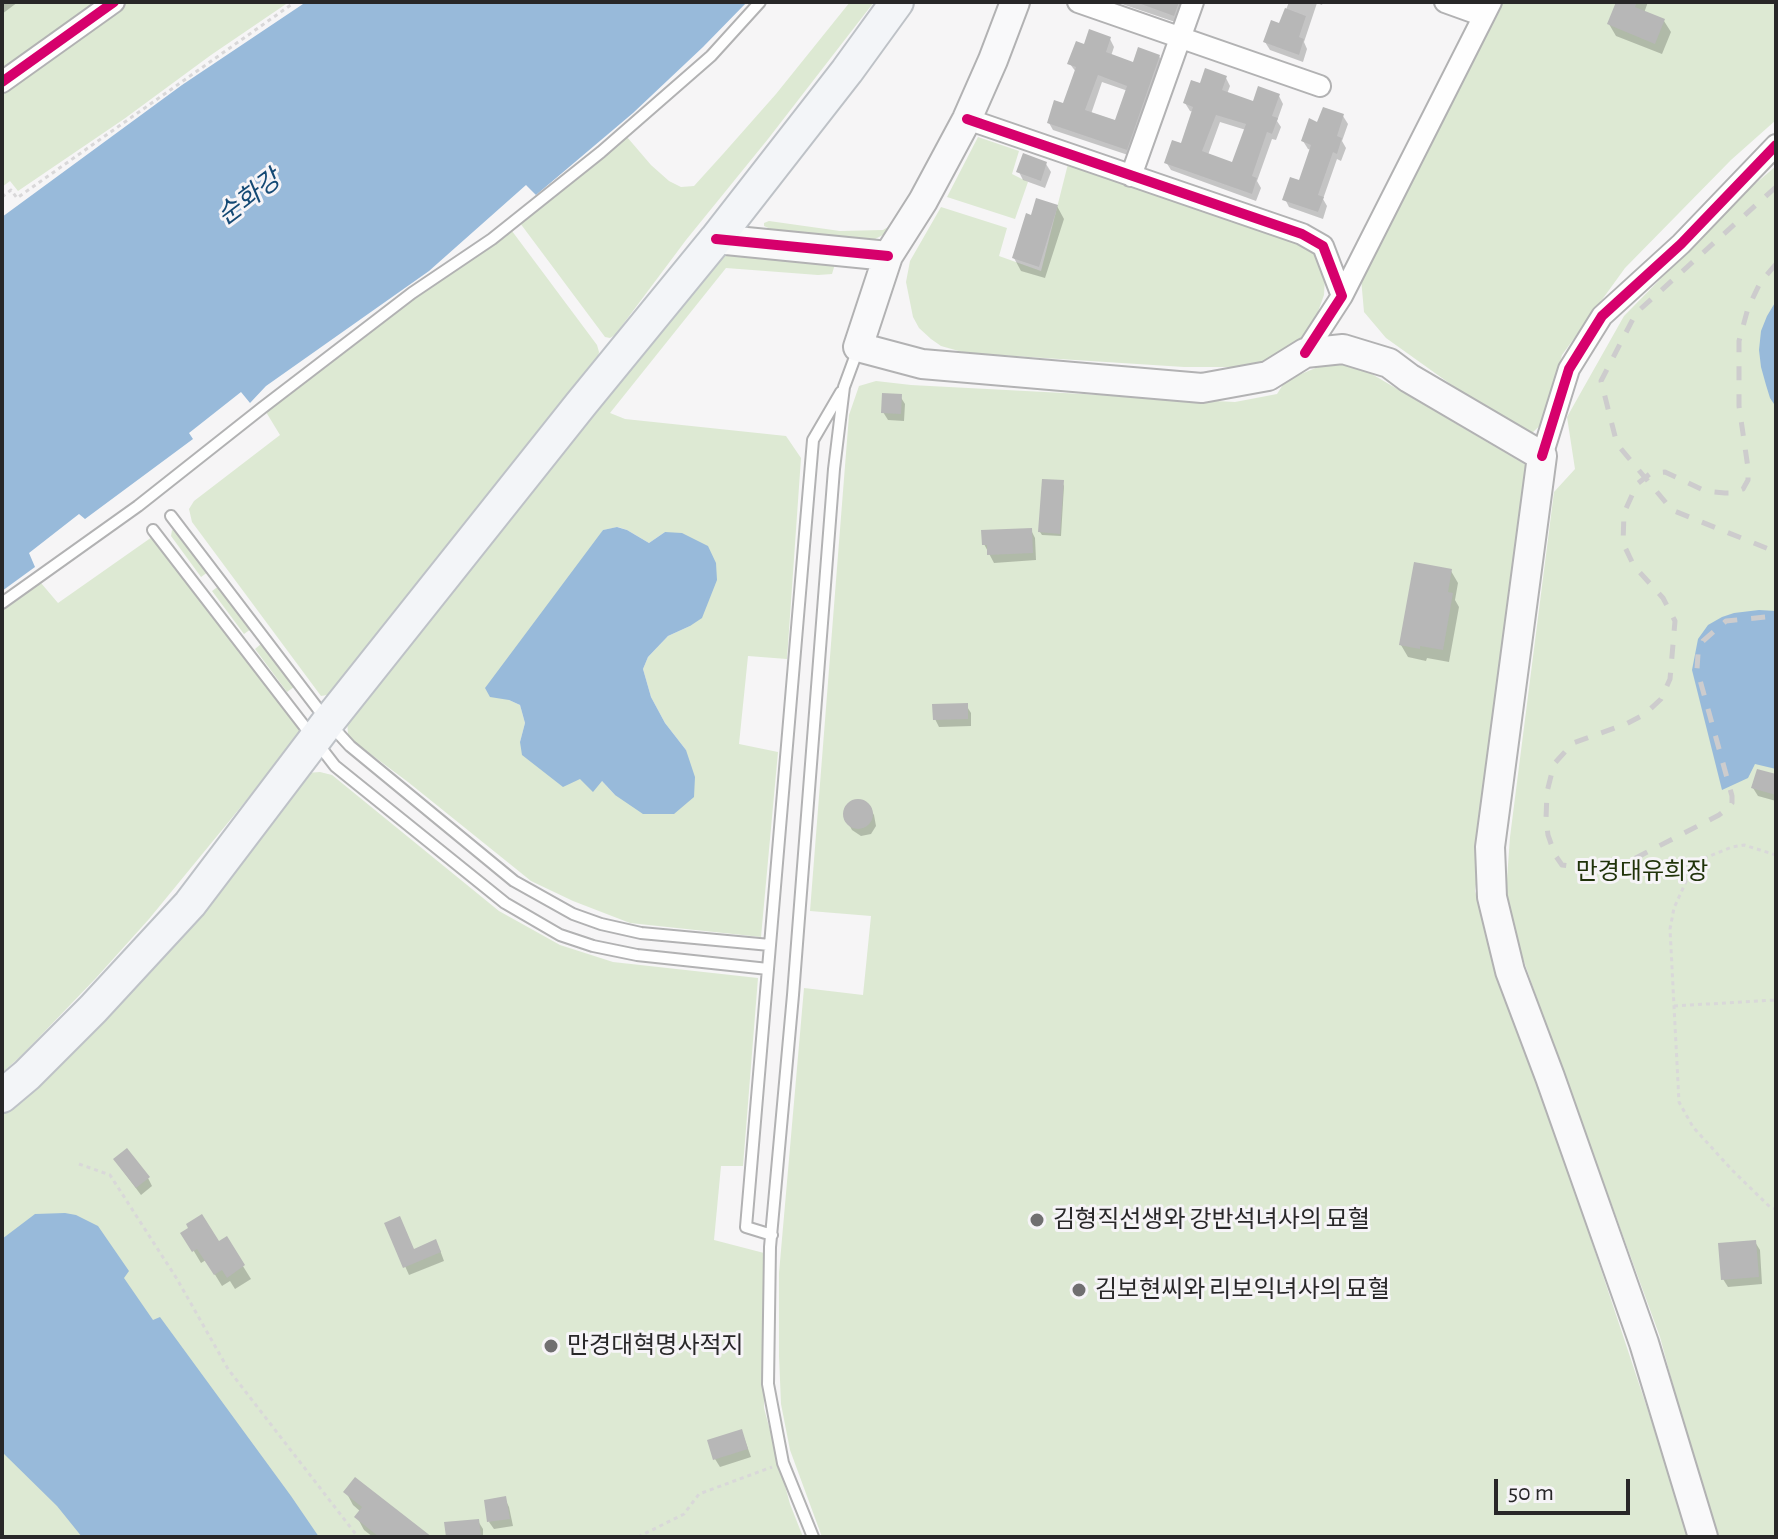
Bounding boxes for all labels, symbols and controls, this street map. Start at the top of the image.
water label: 순화강 [211,164,287,232]
park label: 만경대유희장 [1576,858,1708,886]
place label: 김형직선생와 강반석녀사의 묘혈 [1053,1206,1370,1234]
marker: 김형직선생와 강반석녀사의 묘혈 [1028,1211,1046,1229]
place label: 김보현씨와 리보익녀사의 묘혈 [1095,1276,1390,1304]
marker: 김보현씨와 리보익녀사의 묘혈 [1070,1281,1088,1299]
place label: 만경대혁명사적지 [567,1332,744,1360]
marker: 만경대혁명사적지 [542,1337,560,1355]
scale bar [1498,1463,1634,1513]
text: 50 m [1508,1481,1554,1505]

